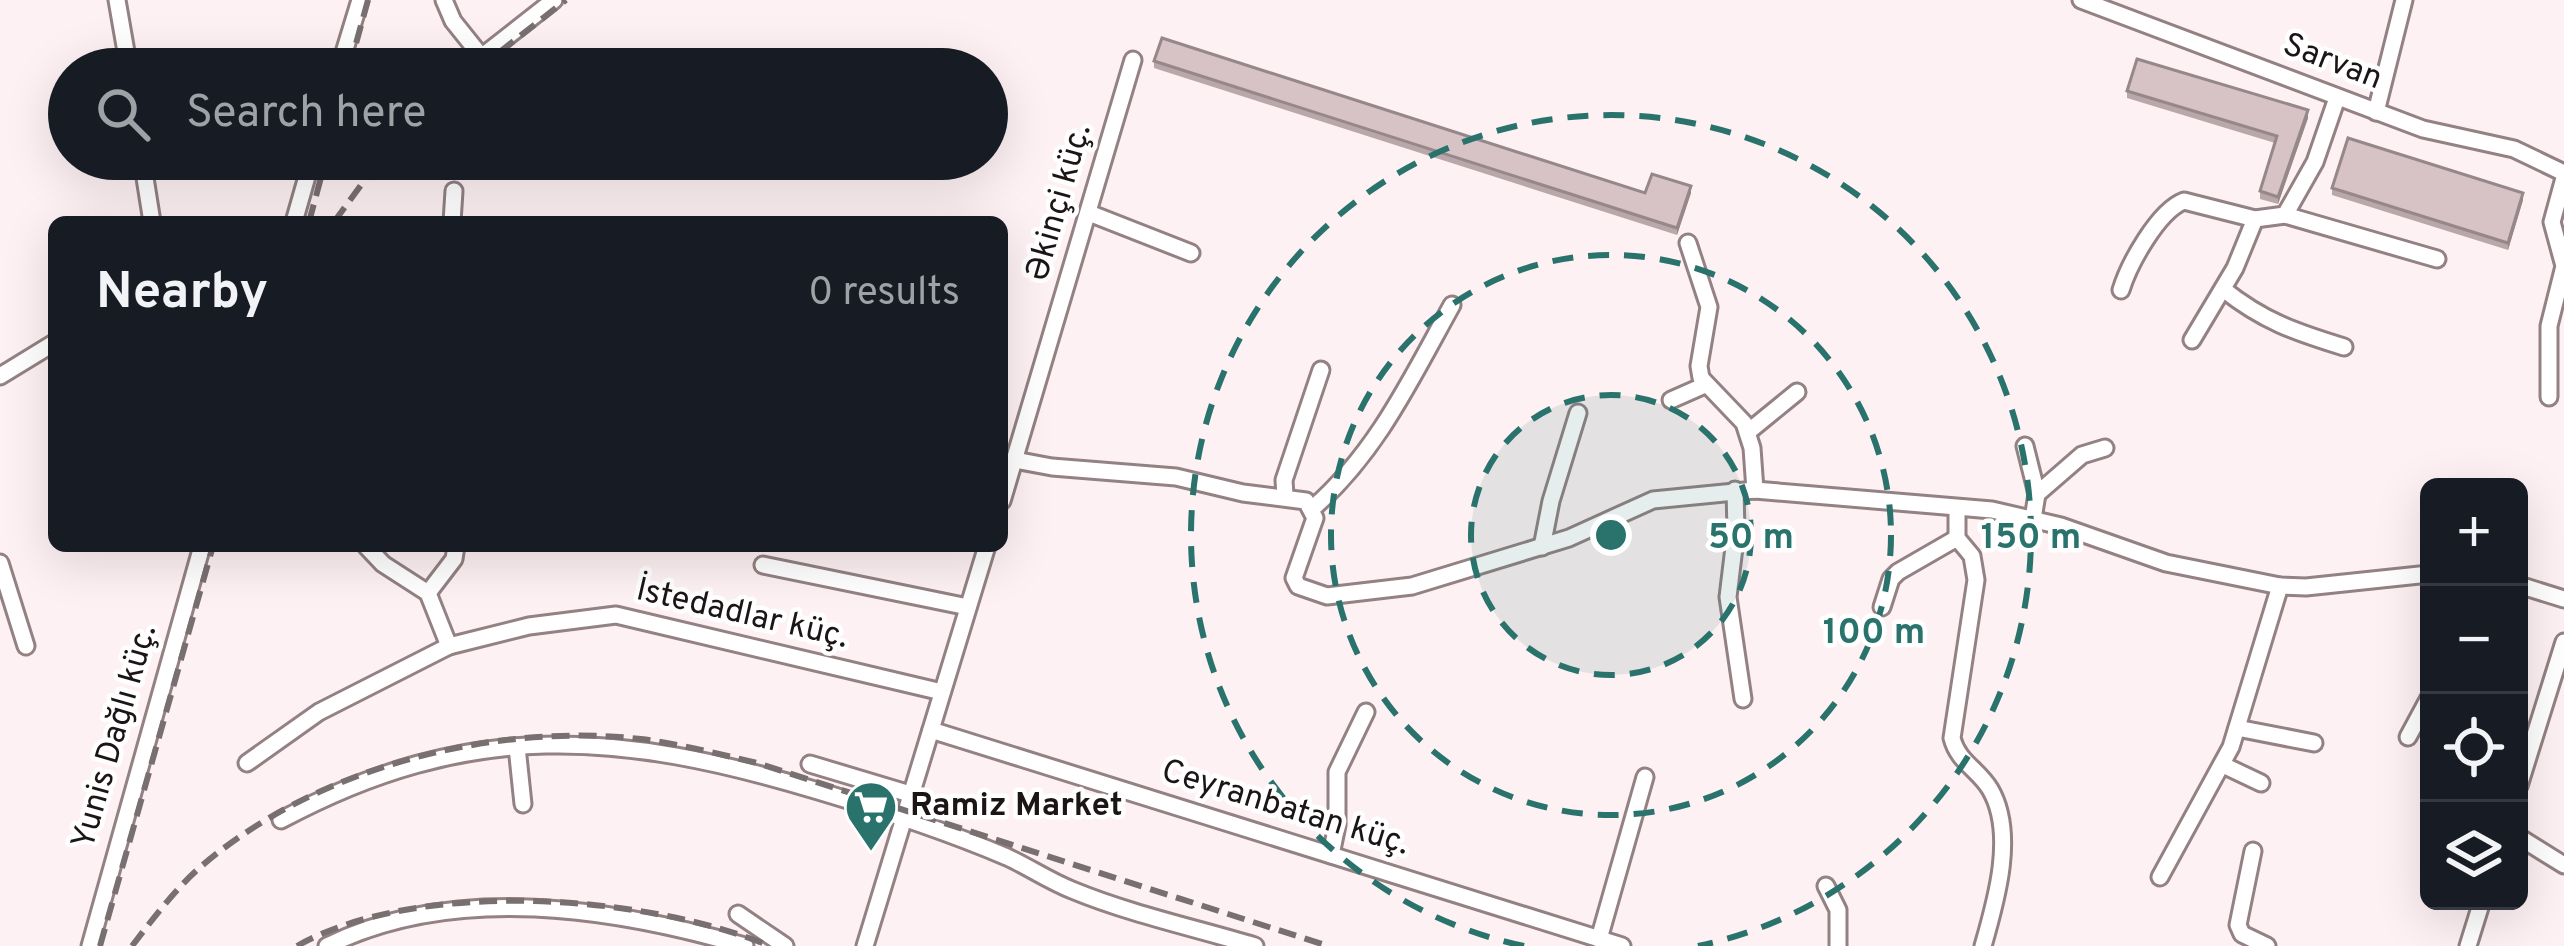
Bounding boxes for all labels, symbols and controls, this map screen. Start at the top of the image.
street label: Sarvan [2276,25,2388,101]
search box [48,48,1008,180]
icon: search [90,81,156,147]
text: Search here [186,86,426,143]
street label: Əkinçi küç. [1018,119,1102,287]
text: Nearby [96,262,268,327]
text: 0 results [808,270,960,319]
map controls [2420,478,2528,910]
button: + [2420,478,2528,586]
centre of rings [1590,514,1632,556]
text: 50 m [1708,516,1794,562]
text: 150 m [1981,516,2081,562]
street label: İstedadlar küç. [632,570,852,660]
button: − [2420,586,2528,694]
text: 100 m [1823,611,1925,657]
street label: Yunis Dağlı küç. [64,620,168,854]
button: locate [2420,694,2528,802]
street label: Ceyranbatan küç. [1156,751,1414,867]
supermarket icon: Ramiz Market [843,779,899,853]
place label: Ramiz Market [910,786,1123,828]
button: layers [2420,802,2528,910]

